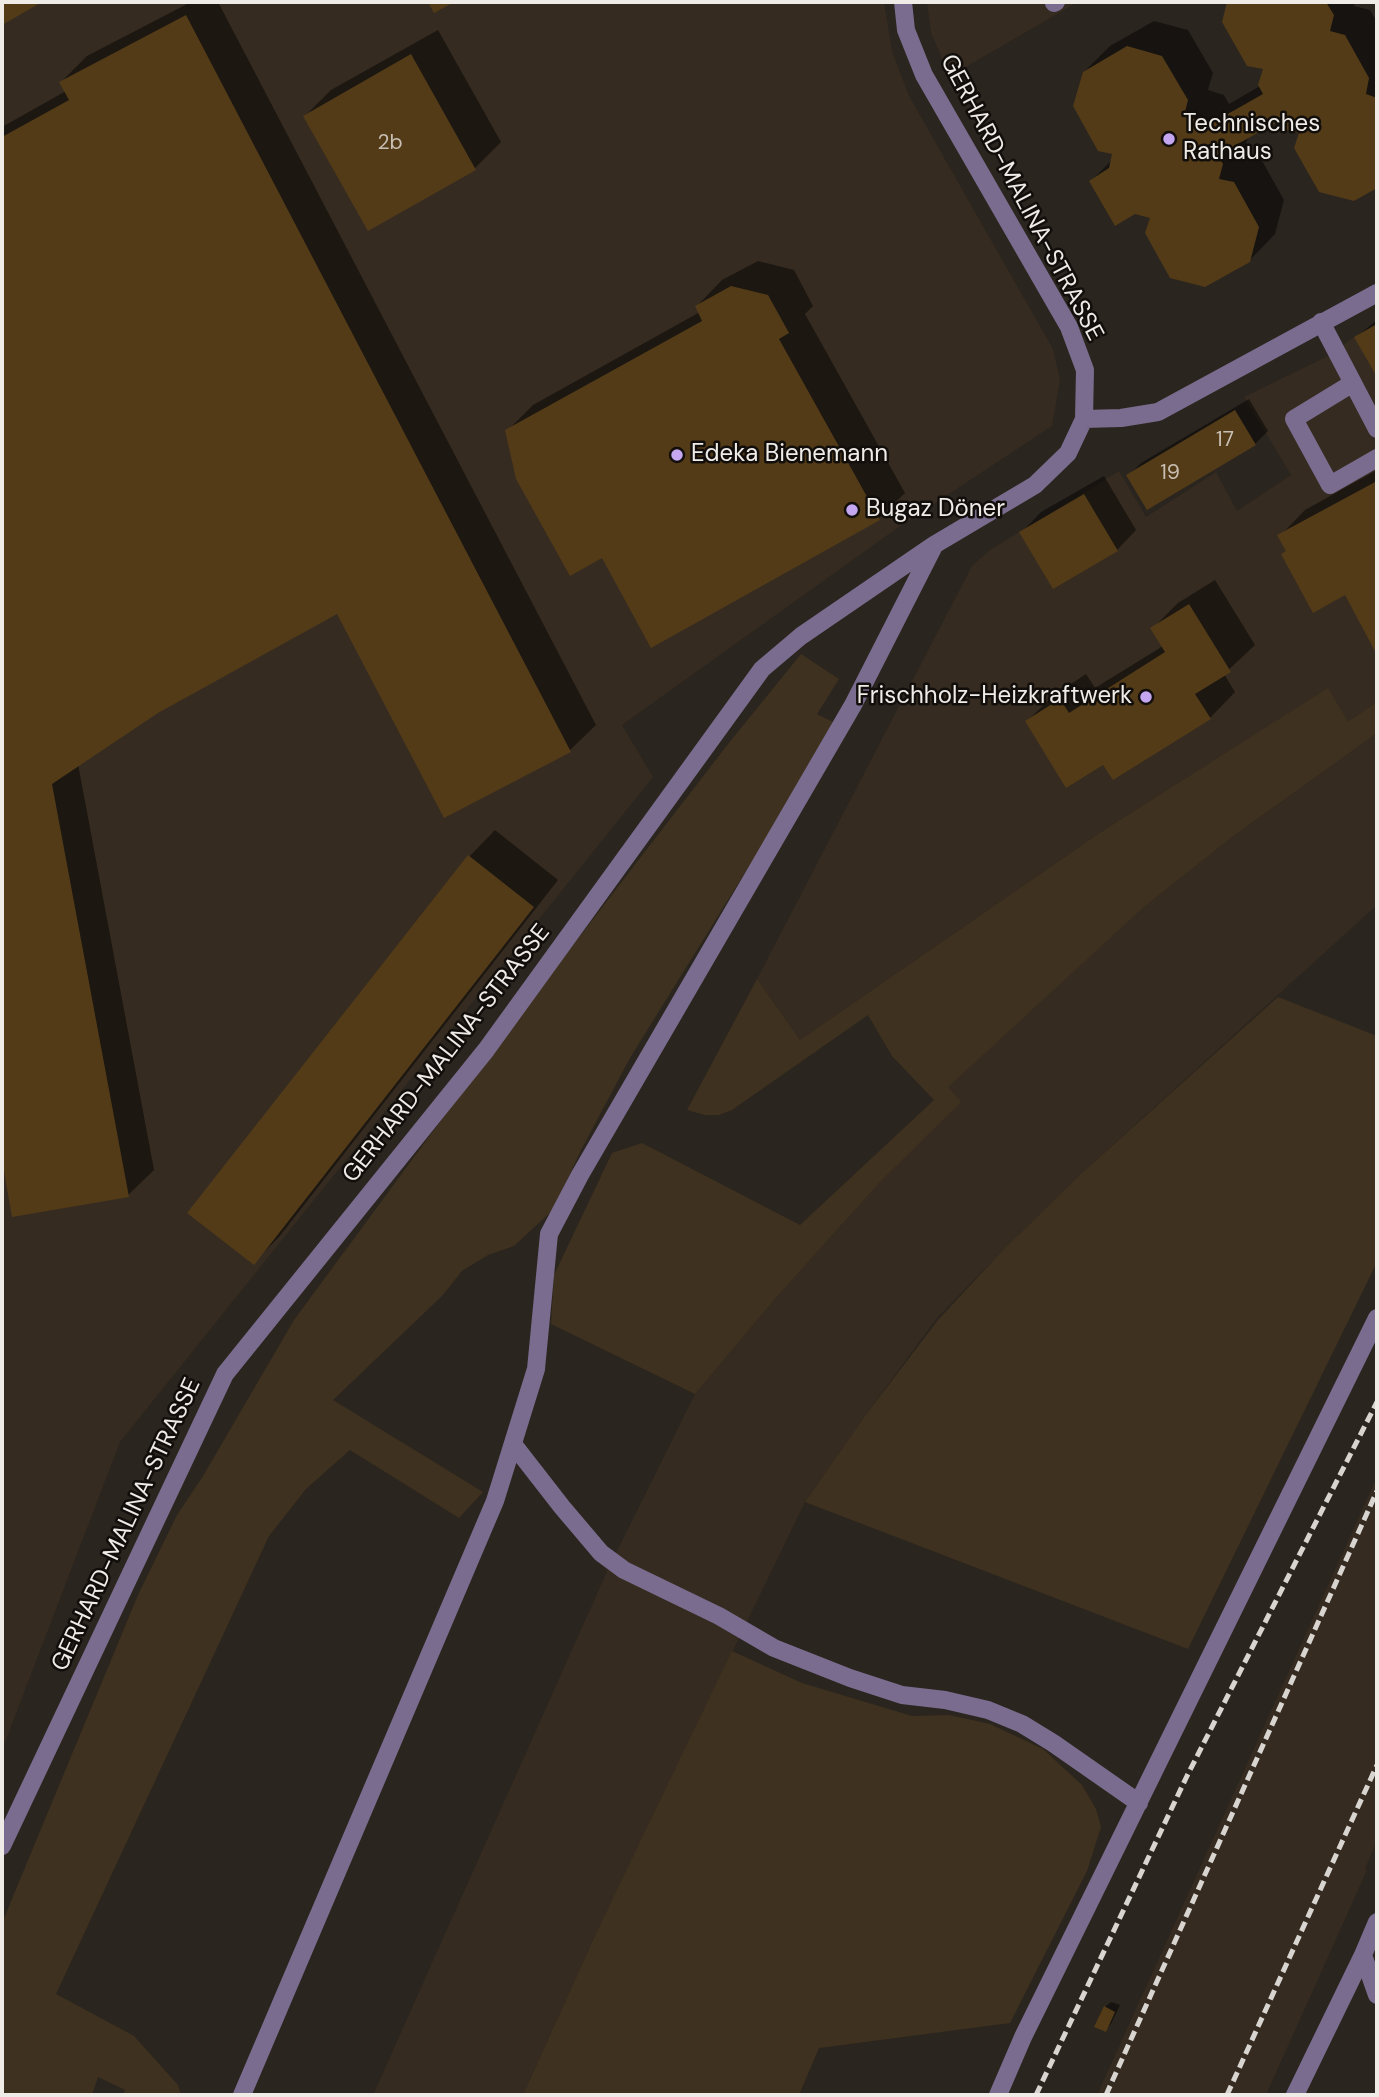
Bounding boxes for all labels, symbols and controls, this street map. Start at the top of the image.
street label: GERHARD-MALINA-STRASSE [933,50,1109,346]
place label: Technisches Rathaus [1183,111,1320,167]
house number: 2b [377,130,403,156]
marker: Technisches Rathaus [1161,131,1177,147]
house number: 17 [1216,427,1234,453]
place label: Edeka Bienemann [691,441,888,469]
marker: Edeka Bienemann [669,447,685,463]
house number: 19 [1160,460,1180,486]
place label: Bugaz Döner [866,496,1005,524]
marker: Bugaz Döner [844,502,860,518]
place label: Frischholz-Heizkraftwerk [857,683,1132,711]
marker: Frischholz-Heizkraftwerk [1138,689,1154,705]
street label: GERHARD-MALINA-STRASSE [337,919,557,1189]
street label: GERHARD-MALINA-STRASSE [46,1374,208,1676]

